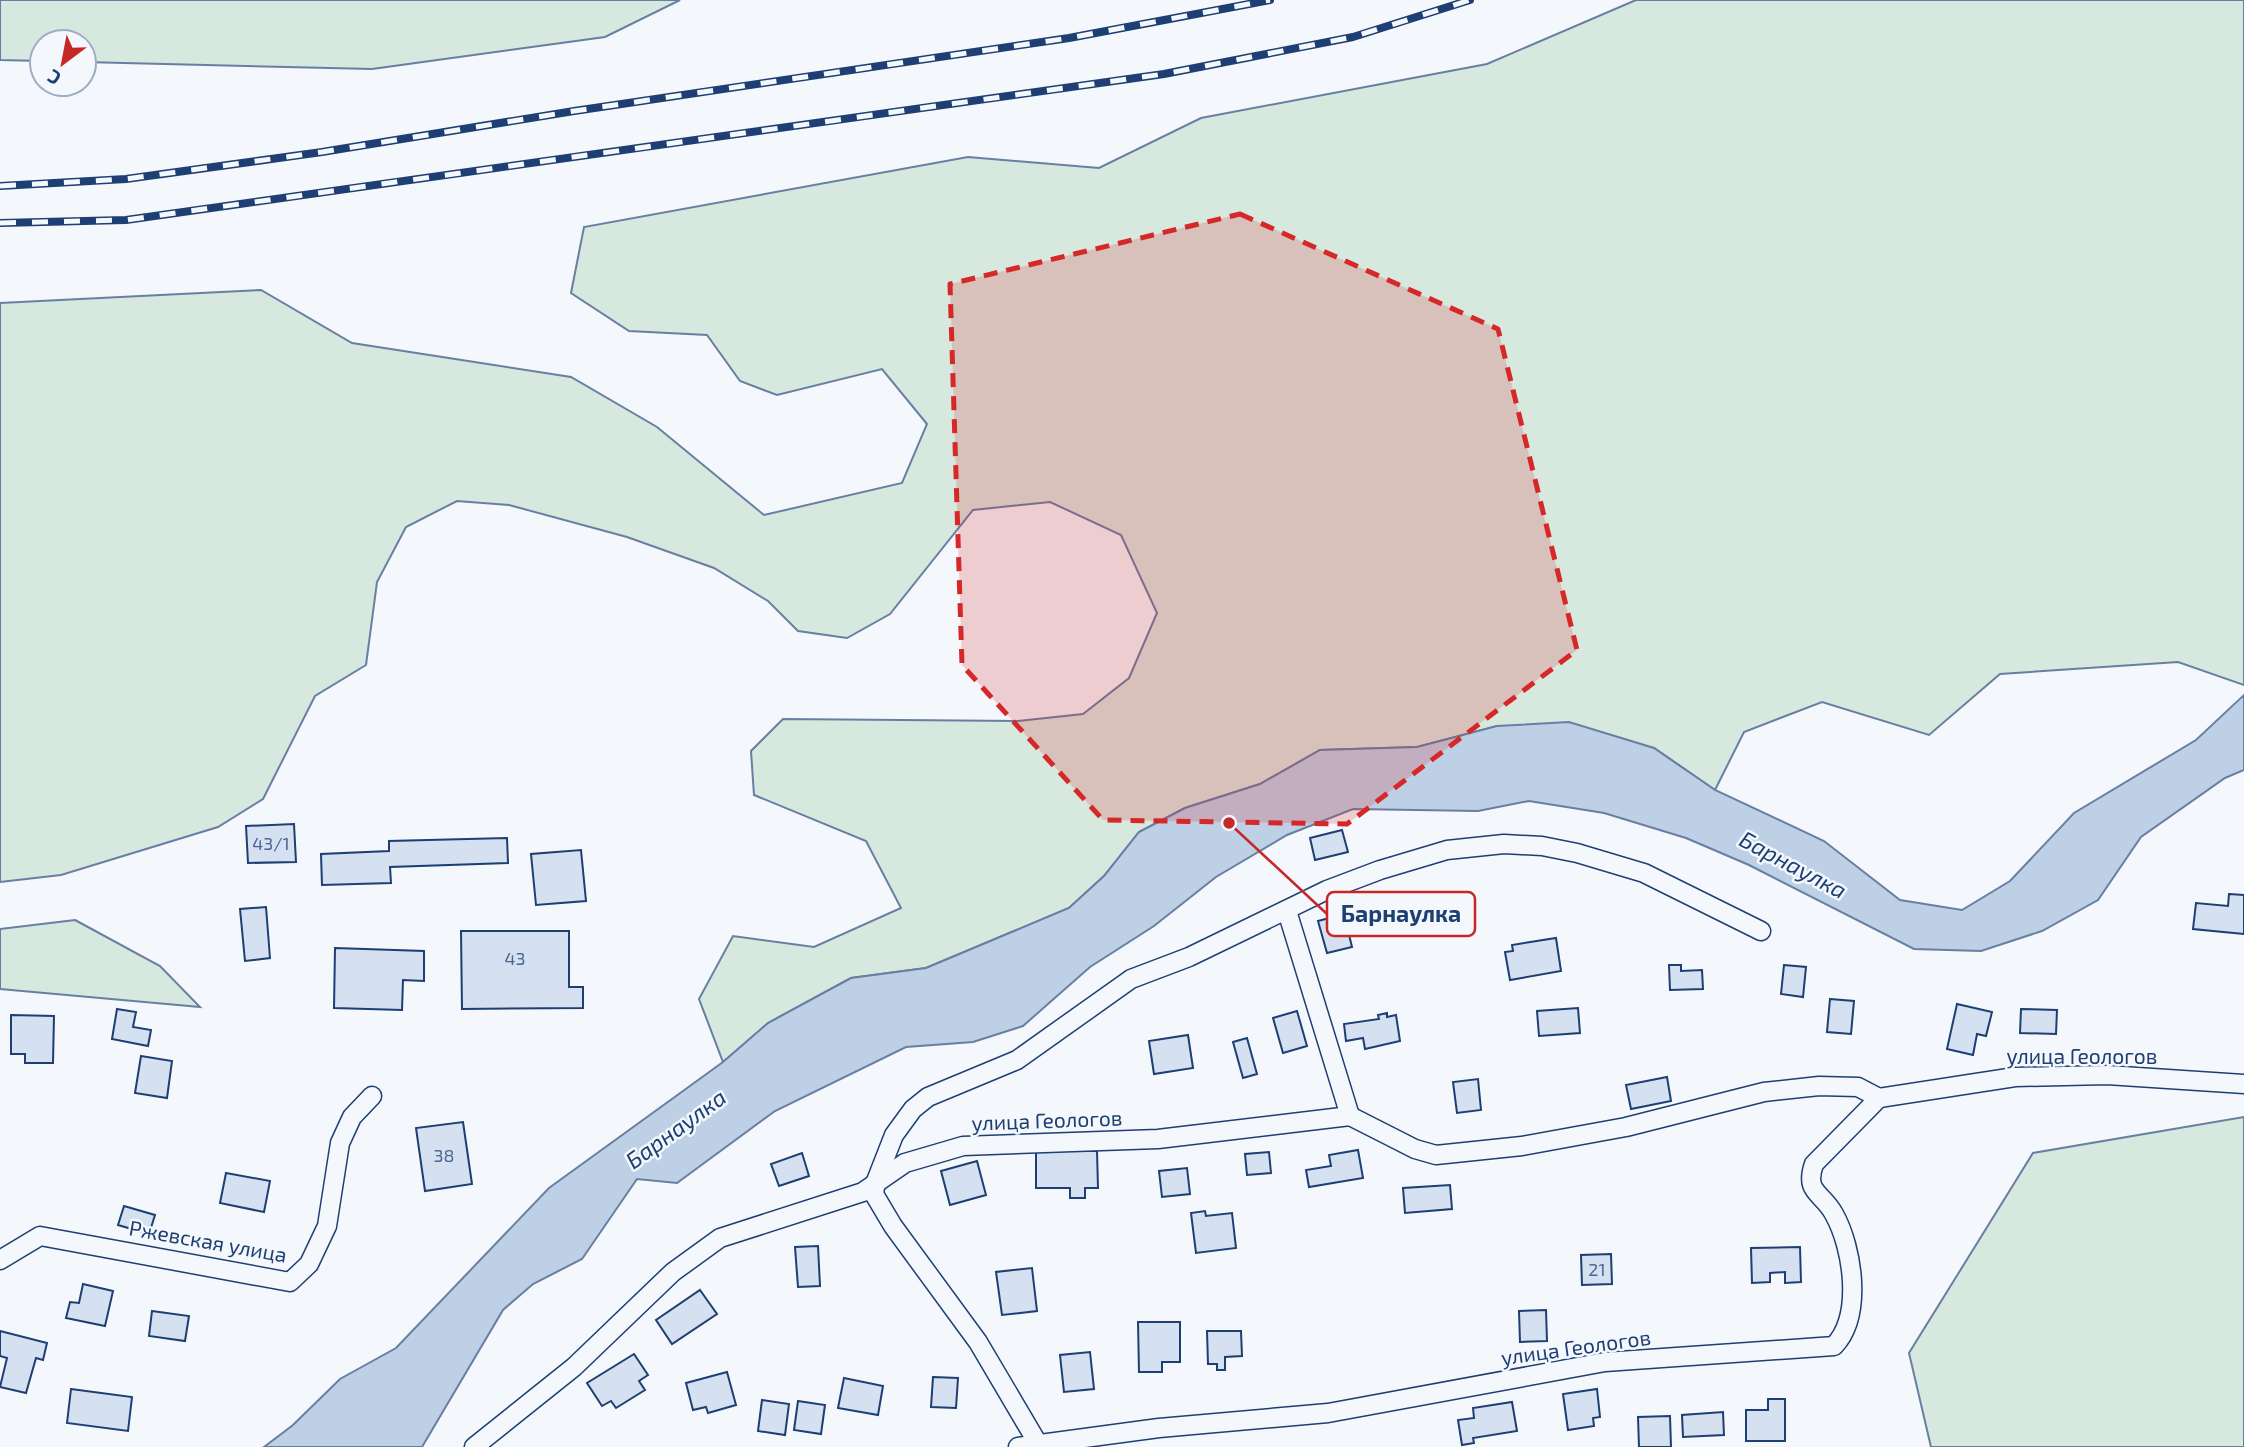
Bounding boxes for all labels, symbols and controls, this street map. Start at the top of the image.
north arrow [28,28,98,98]
text: С [43,65,65,91]
water label: Барнаулка [1735,824,1852,904]
house number: 43/1 [252,832,290,854]
callout: Барнаулка [1327,892,1475,936]
text: Барнаулка [1341,899,1461,927]
house number: 43 [504,947,526,969]
street label: улица Геологов [2006,1043,2158,1069]
water label: Барнаулка [620,1082,731,1174]
street label: улица Геологов [971,1104,1123,1136]
house number: 38 [434,1144,454,1166]
street label: Ржевская улица [127,1214,289,1268]
house number: 21 [1588,1258,1606,1280]
street label: улица Геологов [1499,1324,1652,1370]

